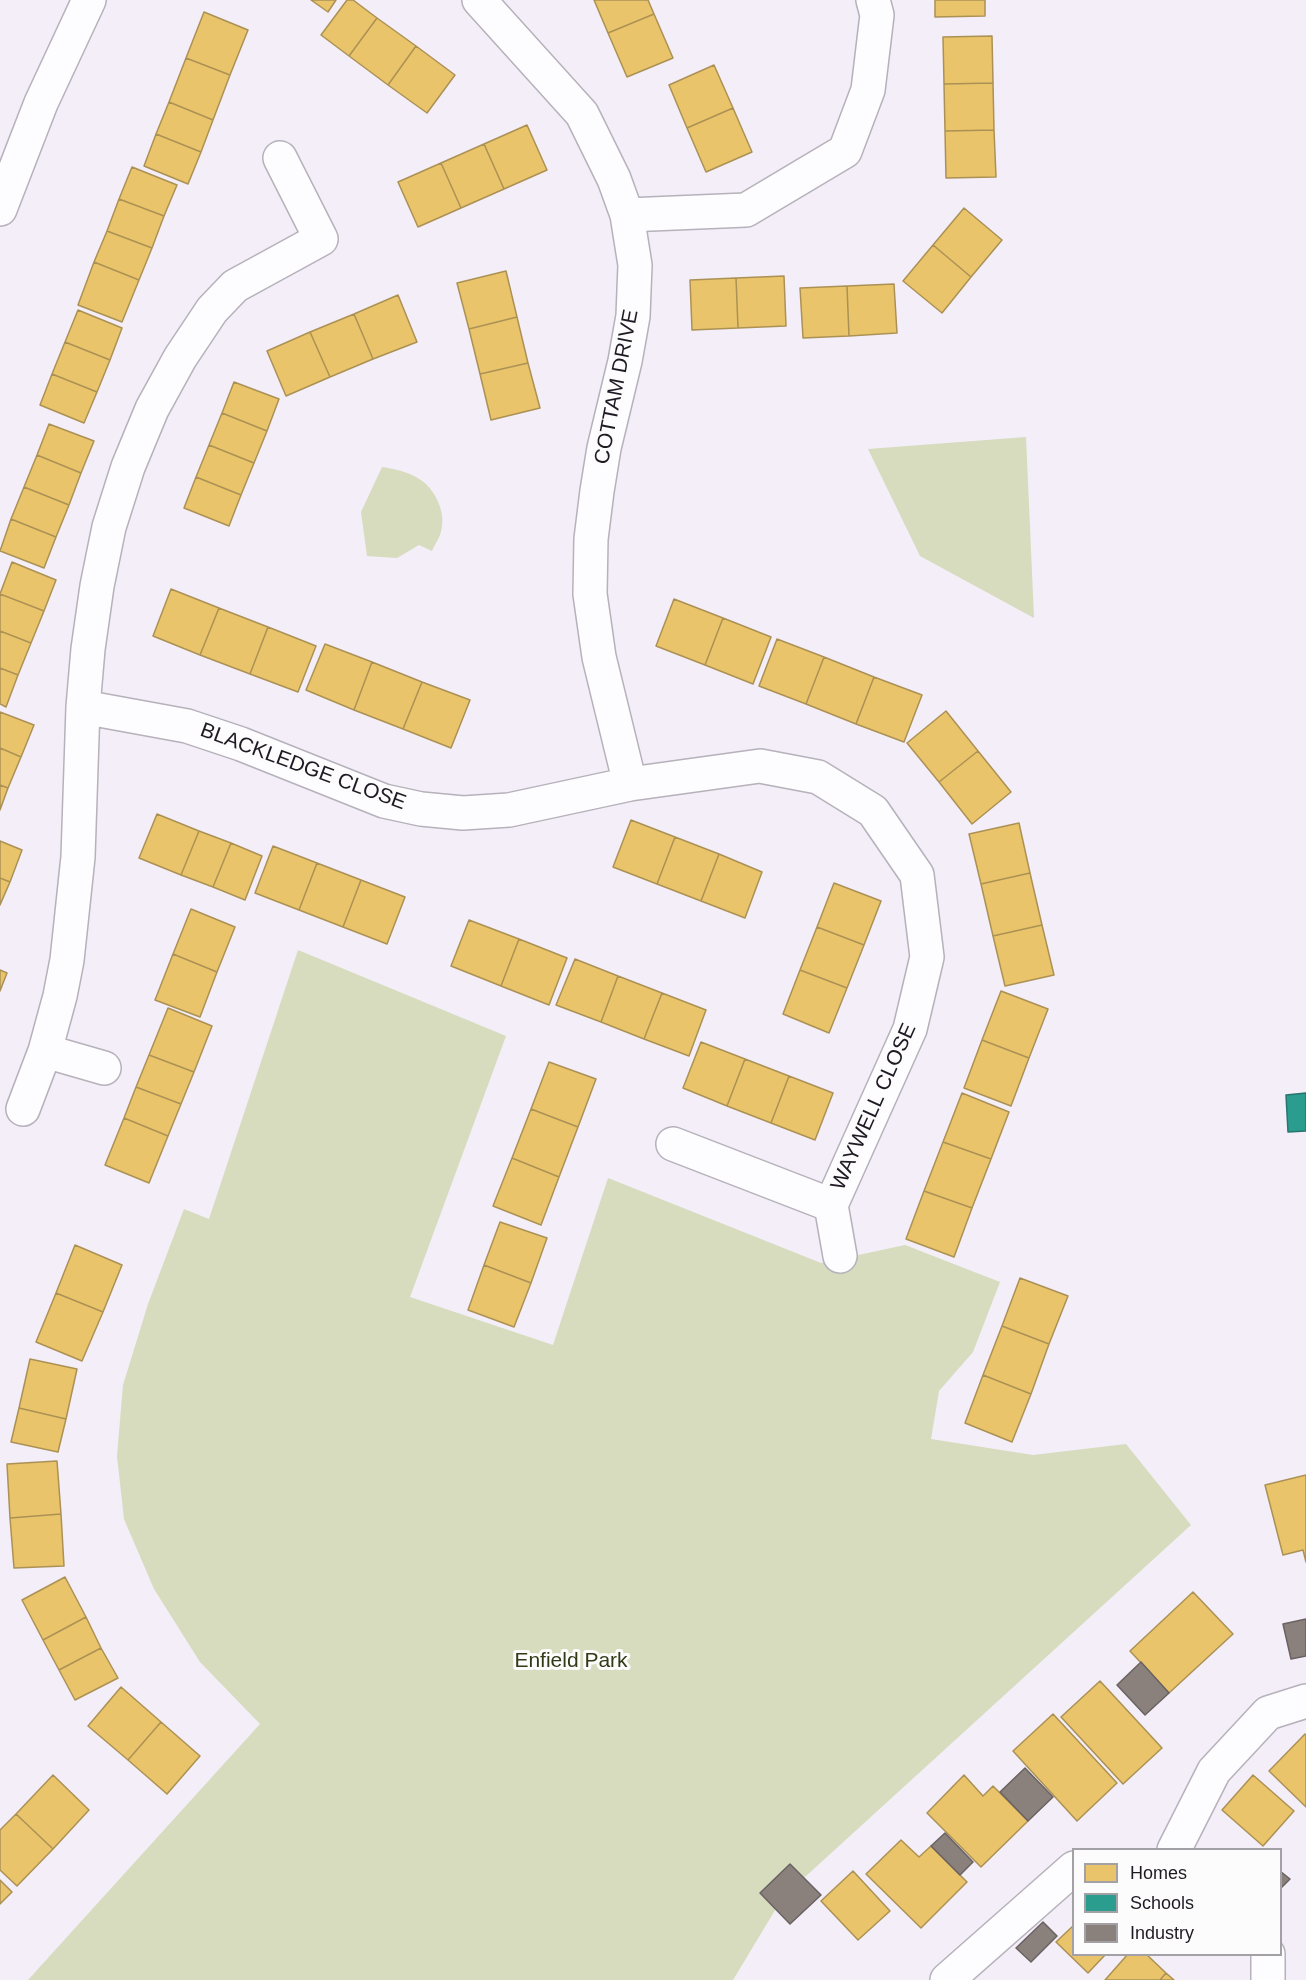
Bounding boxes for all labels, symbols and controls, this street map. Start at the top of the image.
street label: COTTAM DRIVE [590,307,644,467]
street label: BLACKLEDGE CLOSE [197,718,409,816]
street label: WAYWELL CLOSE [826,1020,922,1194]
park label: Enfield Park [514,1648,628,1674]
legend [1072,1848,1282,1956]
text: Homes [1130,1863,1187,1883]
text: Schools [1130,1893,1194,1913]
text: Industry [1130,1923,1194,1943]

